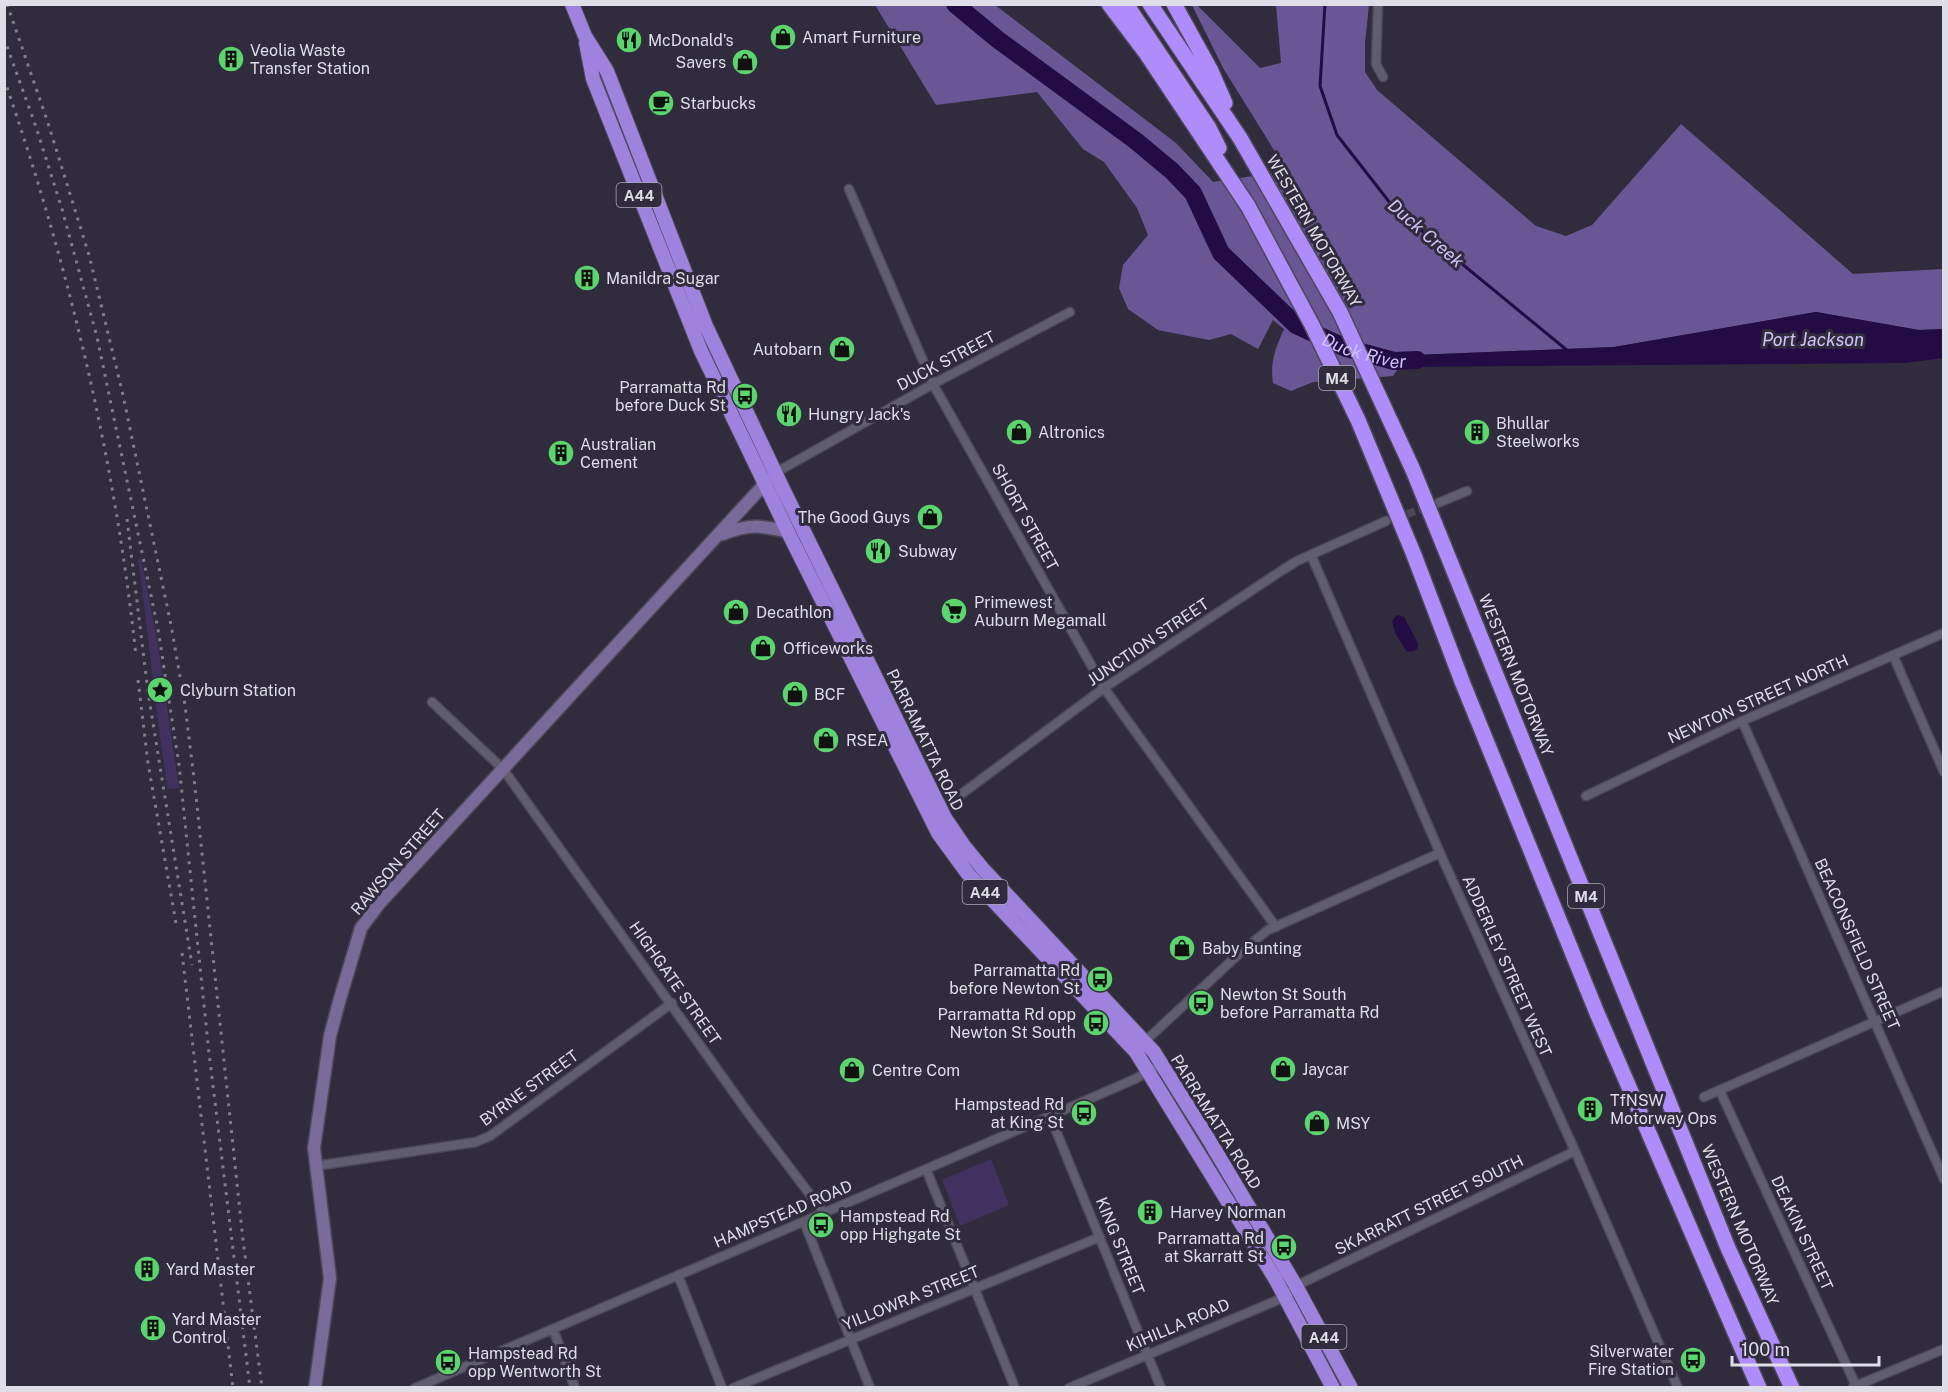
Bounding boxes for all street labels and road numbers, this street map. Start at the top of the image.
street label: WESTERN MOTORWAY [1263,151,1366,311]
road number: A44 [616,183,662,207]
street label: DUCK STREET [894,327,999,395]
road number: M4 [1319,366,1355,390]
street label: SHORT STREET [988,460,1062,574]
street label: WESTERN MOTORWAY [1475,591,1557,759]
street label: JUNCTION STREET [1084,594,1213,690]
street label: NEWTON STREET NORTH [1665,651,1851,747]
street label: PARRAMATTA ROAD [882,666,968,814]
street label: RAWSON STREET [347,805,450,919]
street label: BEACONSFIELD STREET [1811,855,1904,1033]
street label: ADDERLEY STREET WEST [1458,872,1556,1060]
road number: A44 [962,880,1008,904]
road number: M4 [1568,884,1604,908]
street label: HIGHGATE STREET [625,918,725,1049]
street label: BYRNE STREET [476,1046,582,1130]
street label: PARRAMATTA ROAD [1167,1051,1265,1193]
street label: WESTERN MOTORWAY [1697,1142,1783,1309]
street label: SKARRATT STREET SOUTH [1332,1151,1526,1259]
street label: DEAKIN STREET [1767,1173,1837,1294]
street label: HAMPSTEAD ROAD [711,1176,855,1252]
street label: KING STREET [1092,1194,1148,1298]
street label: YILLOWRA STREET [840,1262,983,1334]
street label: KIHILLA ROAD [1123,1295,1233,1355]
road number: A44 [1302,1325,1346,1349]

